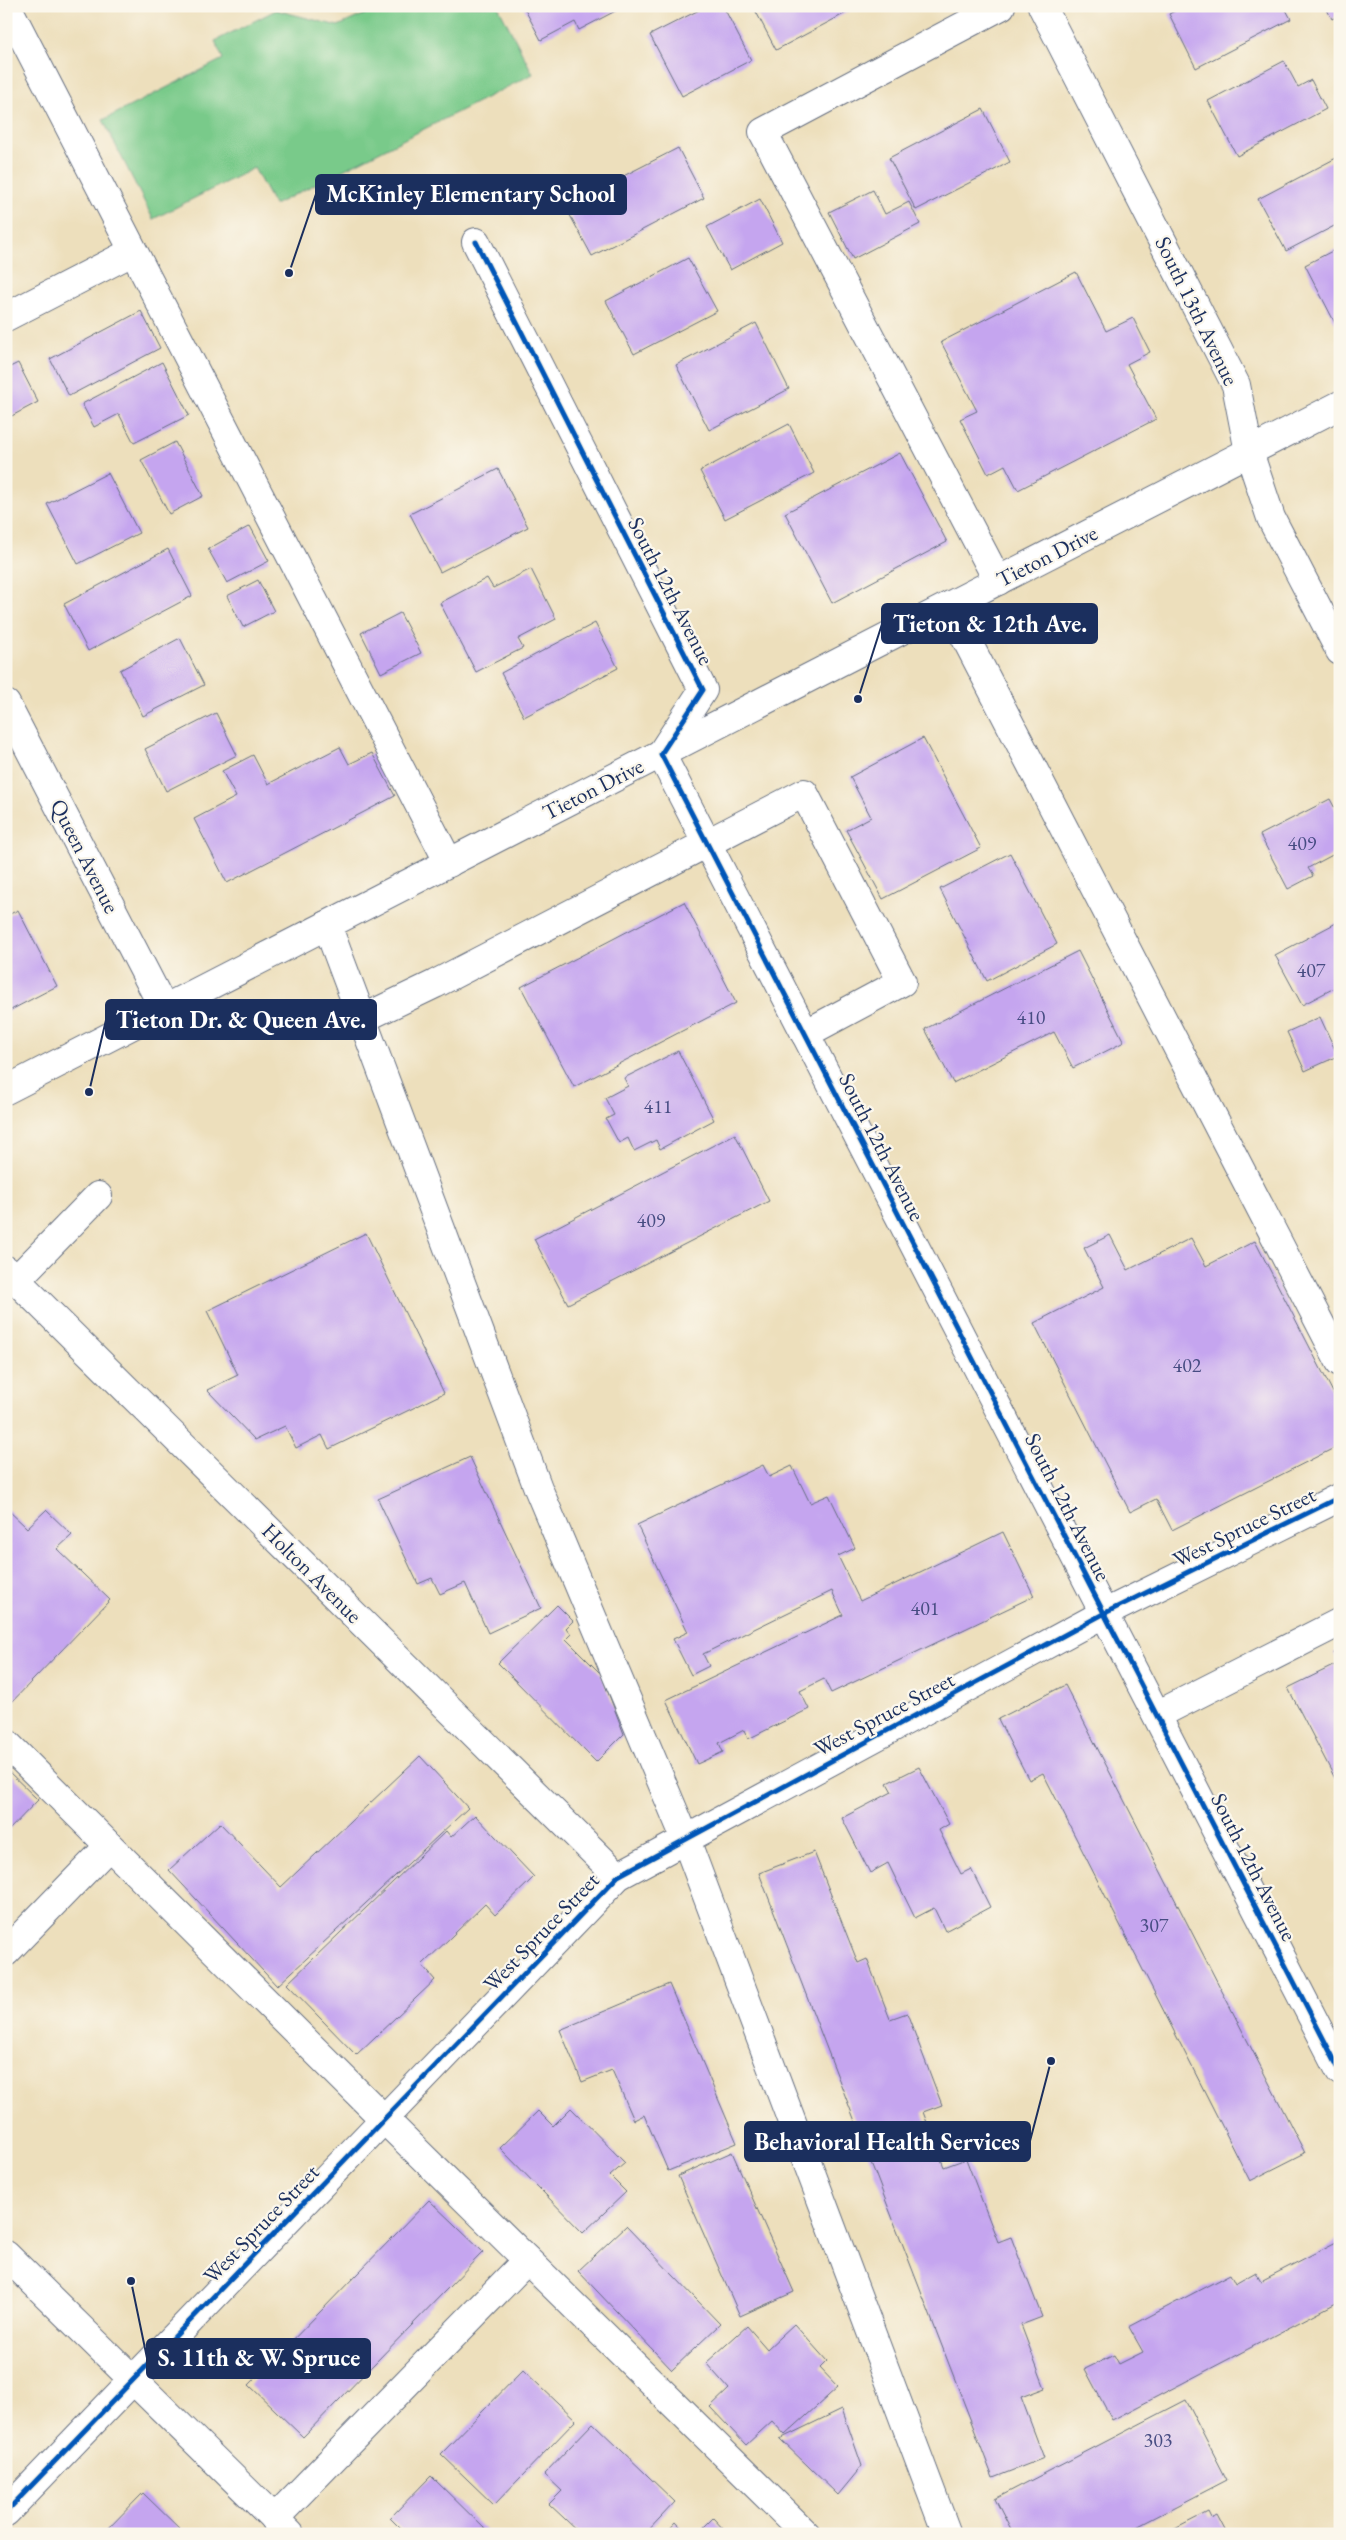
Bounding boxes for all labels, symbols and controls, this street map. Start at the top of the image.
callout: McKinley Elementary School [316,175,626,214]
text: McKinley Elementary School [326,178,616,210]
street label: South 13th Avenue [1148,232,1246,391]
street label: South 12th Avenue [621,512,721,670]
street label: Tieton Drive [992,518,1103,594]
callout: Tieton & 12th Ave. [882,604,1097,643]
text: Tieton & 12th Ave. [893,608,1087,639]
street label: Tieton Drive [538,751,649,827]
street label: Queen Avenue [44,794,126,918]
house number: 409 [1288,830,1317,856]
house number: 407 [1297,957,1326,983]
callout: Tieton Dr. & Queen Ave. [106,1000,376,1039]
text: Tieton Dr. & Queen Ave. [116,1004,366,1035]
house number: 410 [1017,1004,1046,1030]
street label: South 12th Avenue [832,1068,932,1226]
house number: 411 [644,1093,672,1119]
house number: 409 [637,1207,666,1233]
house number: 402 [1173,1352,1202,1378]
street label: South 12th Avenue [1018,1428,1118,1586]
street label: West Spruce Street [1168,1480,1320,1574]
street label: Holton Avenue [256,1517,369,1630]
house number: 401 [911,1595,939,1621]
street label: West Spruce Street [809,1665,959,1763]
street label: South 12th Avenue [1204,1788,1304,1946]
street label: West Spruce Street [477,1866,605,1998]
house number: 307 [1140,1912,1169,1938]
callout: Behavioral Health Services [745,2122,1030,2161]
text: Behavioral Health Services [754,2126,1020,2157]
street label: West Spruce Street [197,2158,325,2290]
callout: S. 11th & W. Spruce [147,2339,370,2378]
text: S. 11th & W. Spruce [158,2342,360,2373]
house number: 303 [1144,2427,1172,2453]

